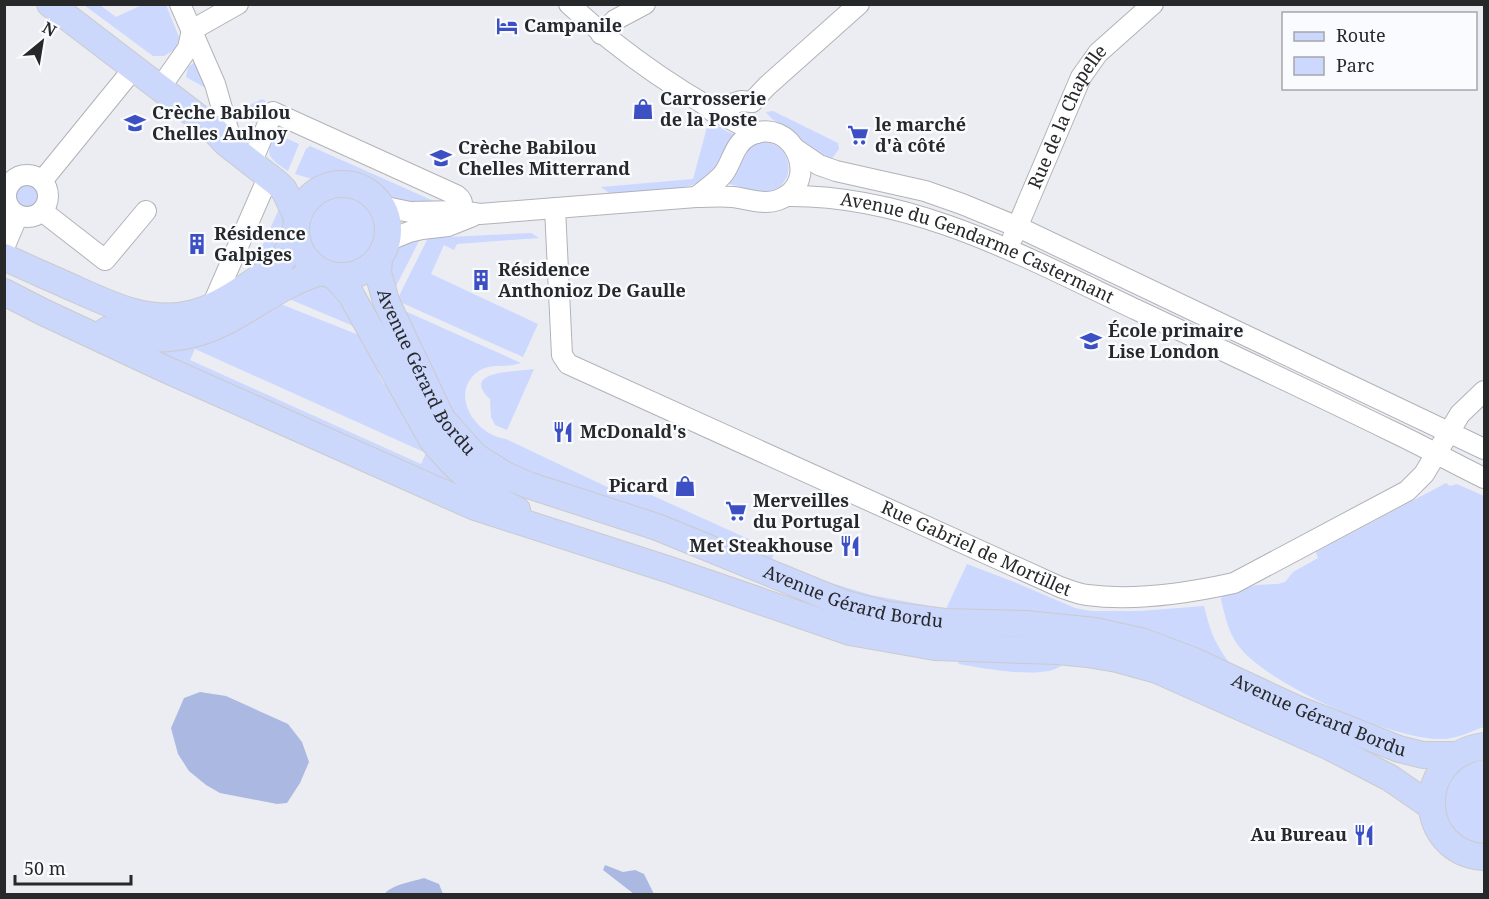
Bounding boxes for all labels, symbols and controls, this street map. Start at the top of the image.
north arrow [12,12,72,72]
legend [1282,12,1477,90]
place label: Campanile [524,13,622,37]
hotel icon: Campanile [495,14,519,38]
text: N [39,16,61,42]
text: Route [1336,23,1386,47]
street label: Rue de la Chapelle [1022,38,1111,192]
text: Parc [1336,53,1374,77]
place label: Carrosserie de la Poste [660,86,766,131]
shop icon: Carrosserie de la Poste [631,97,655,121]
place label: Crèche Babilou Chelles Aulnoy [152,100,291,145]
school or university icon: Crèche Babilou Chelles Aulnoy [123,111,147,135]
place label: le marché d'à côté [875,112,966,157]
supermarket icon: le marché d'à côté [846,123,870,147]
place label: Crèche Babilou Chelles Mitterrand [458,135,630,180]
school or university icon: Crèche Babilou Chelles Mitterrand [429,146,453,170]
street label: Avenue du Gendarme Castermant [839,186,1118,308]
place label: Résidence Galpiges [214,221,306,266]
building icon: Résidence Galpiges [185,232,209,256]
place label: Résidence Anthonioz De Gaulle [498,257,686,302]
building icon: Résidence Anthonioz De Gaulle [469,268,493,292]
street label: Avenue Gérard Bordu [372,286,482,460]
place label: École primaire Lise London [1108,318,1244,363]
school or university icon: École primaire Lise London [1079,329,1103,353]
place label: McDonald's [580,419,687,443]
restaurant icon: McDonald's [551,420,575,444]
place label: Picard [609,473,668,497]
shop icon: Picard [673,474,697,498]
place label: Merveilles du Portugal [753,488,860,533]
street label: Rue Gabriel de Mortillet [878,495,1075,601]
supermarket icon: Merveilles du Portugal [724,499,748,523]
place label: Met Steakhouse [689,533,833,557]
restaurant icon: Met Steakhouse [838,534,862,558]
street label: Avenue Gérard Bordu [760,559,945,633]
street label: Avenue Gérard Bordu [1228,667,1409,761]
place label: Au Bureau [1251,822,1347,846]
restaurant icon: Au Bureau [1352,823,1376,847]
scale bar [15,848,130,886]
text: 50 m [24,856,66,880]

